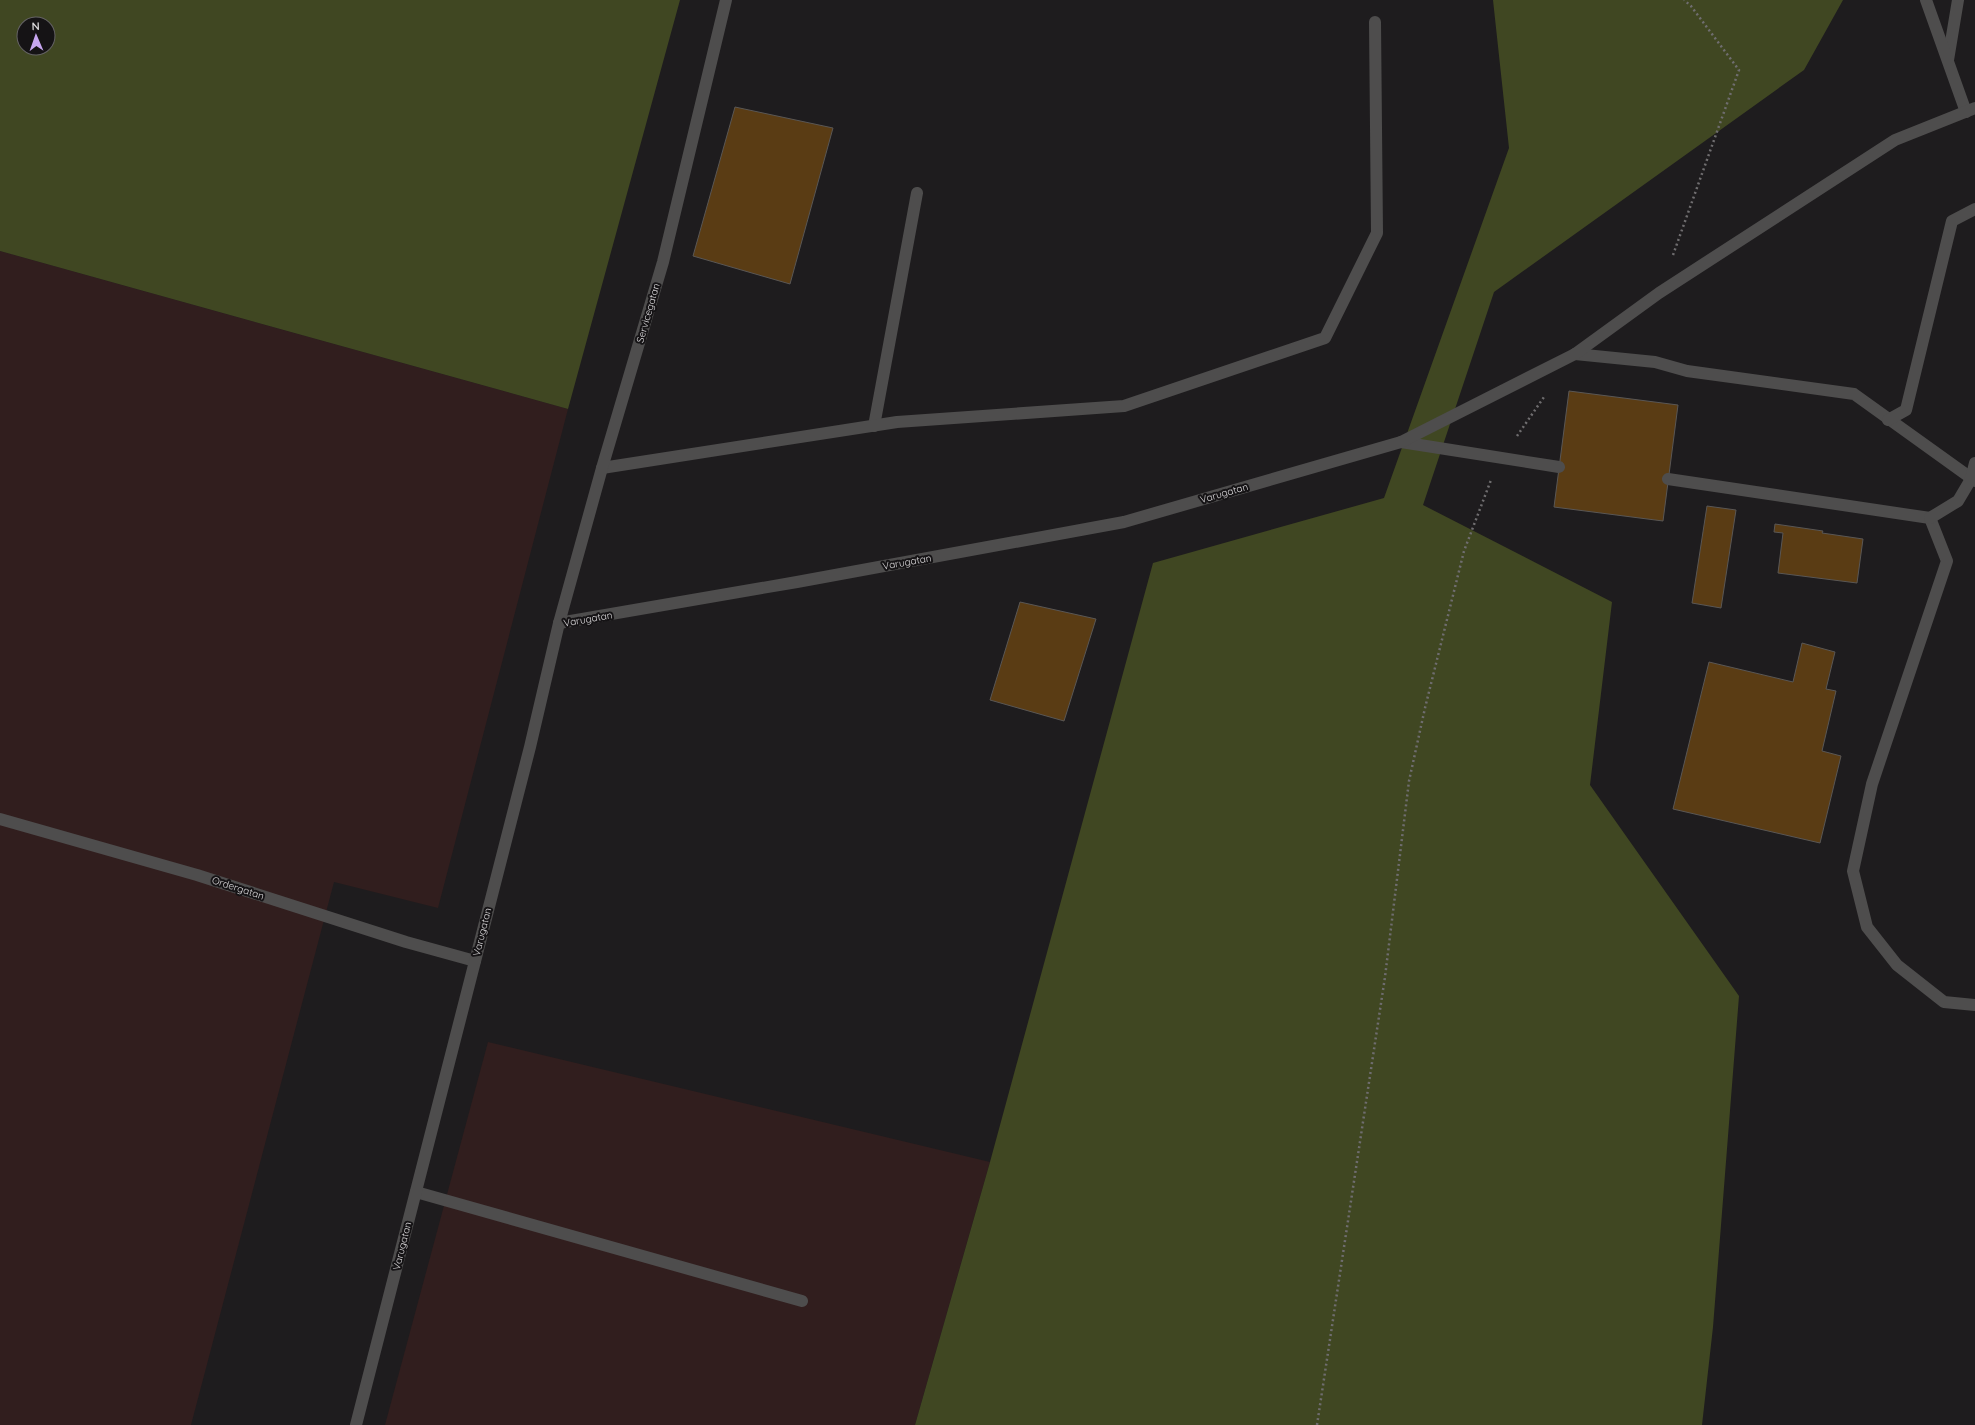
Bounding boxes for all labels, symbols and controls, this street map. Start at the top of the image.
north arrow [16,16,56,56]
text: N [31,19,40,33]
street label: Servicegatan [633,282,663,344]
street label: Varugatan [1198,480,1250,506]
street label: Varugatan [881,551,933,573]
street label: Varugatan [562,608,614,630]
street label: Ordergatan [210,873,266,903]
street label: Varugatan [470,906,494,958]
street label: Varugatan [390,1220,414,1272]

